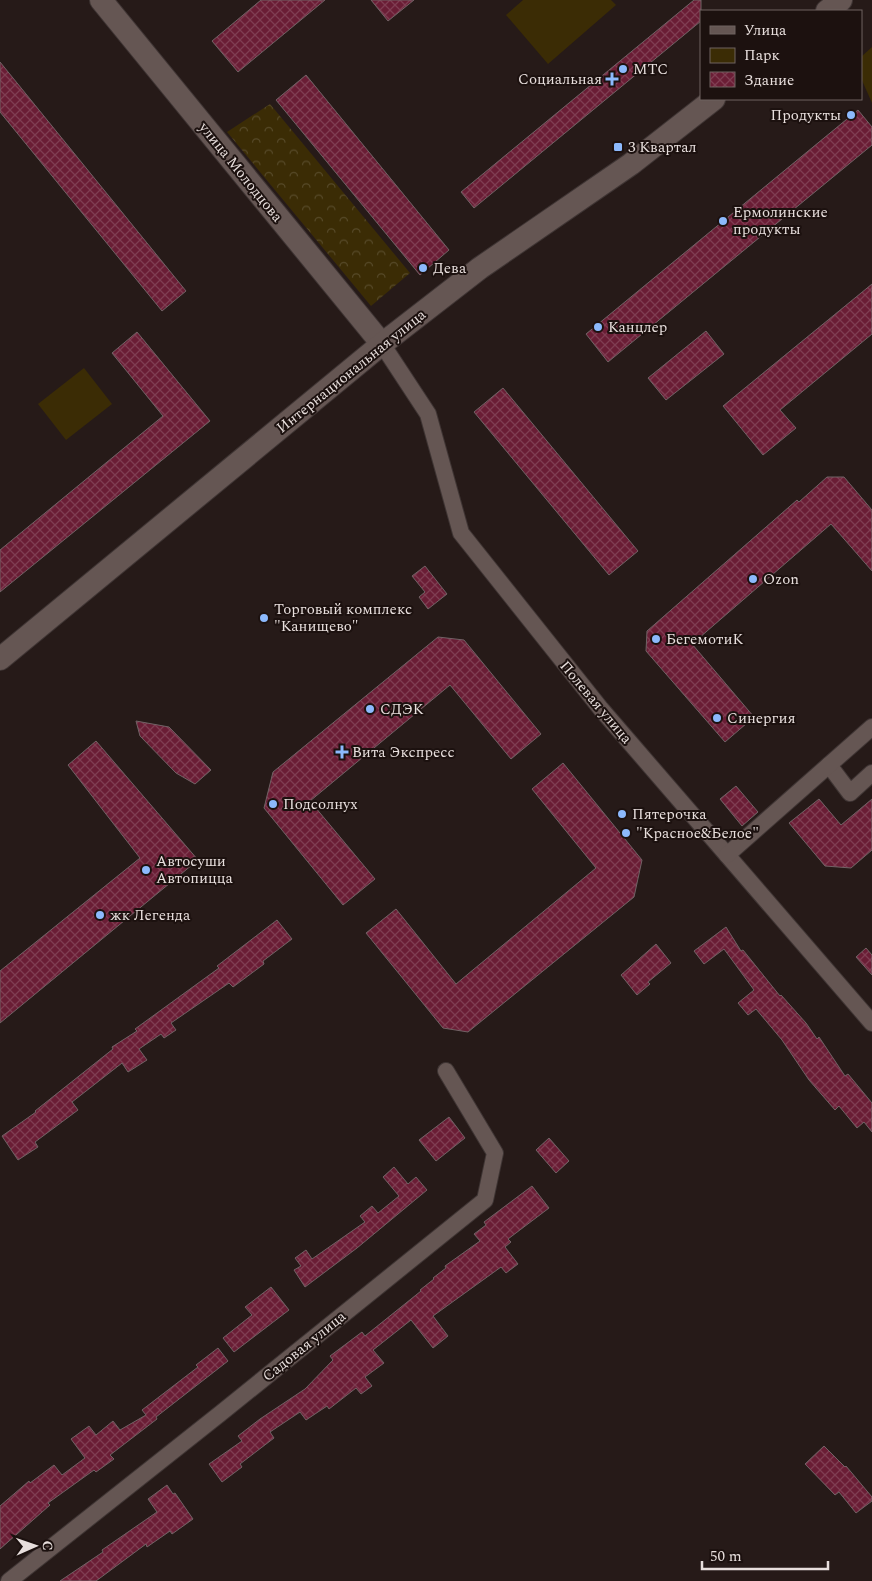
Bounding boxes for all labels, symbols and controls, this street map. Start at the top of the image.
legend [700,10,862,100]
text: Улица [744,19,787,42]
text: Парк [744,44,780,67]
place label: МТС [633,58,668,81]
marker: МТС [617,63,629,75]
place label: Социальная [518,68,602,91]
text: Здание [744,69,794,92]
marker: Социальная [606,73,618,85]
place label: Продукты [771,104,841,127]
marker: Продукты [845,109,857,121]
street label: улица Молодцова [192,116,289,228]
place label: 3 Квартал [628,136,697,159]
marker: 3 Квартал [612,141,624,153]
place label: Ермолинские продукты [733,201,828,241]
marker: Ермолинские продукты [717,215,729,227]
place label: Дева [433,257,467,280]
marker: Дева [417,262,429,274]
street label: Интернациональная улица [272,303,432,439]
place label: Канцлер [608,316,667,339]
marker: Канцлер [592,321,604,333]
place label: Ozon [763,568,799,591]
marker: Ozon [747,573,759,585]
place label: Торговый комплекс "Канищево" [274,598,412,638]
marker: Торговый комплекс "Канищево" [258,612,270,624]
place label: БегемотиК [666,628,743,651]
marker: БегемотиК [650,633,662,645]
street label: Полевая улица [554,656,638,750]
place label: СДЭК [380,698,424,721]
marker: СДЭК [364,703,376,715]
place label: Синергия [727,707,795,730]
marker: Синергия [711,712,723,724]
place label: Вита Экспресс [352,741,455,764]
marker: Вита Экспресс [336,746,348,758]
place label: Подсолнух [283,793,358,816]
marker: Подсолнух [267,798,279,810]
place label: Пятерочка [632,803,707,826]
marker: Пятерочка [616,808,628,820]
place label: "Красное&Белое" [636,822,759,845]
marker: "Красное&Белое" [620,827,632,839]
place label: Автосуши Автопицца [156,850,234,890]
marker: Автосуши Автопицца [140,864,152,876]
place label: жк Легенда [110,904,191,927]
marker: жк Легенда [94,909,106,921]
street label: Садовая улица [257,1305,352,1387]
north arrow [10,1521,60,1571]
scale bar [702,1538,828,1570]
text: С [37,1540,58,1551]
text: 50 m [710,1545,742,1568]

